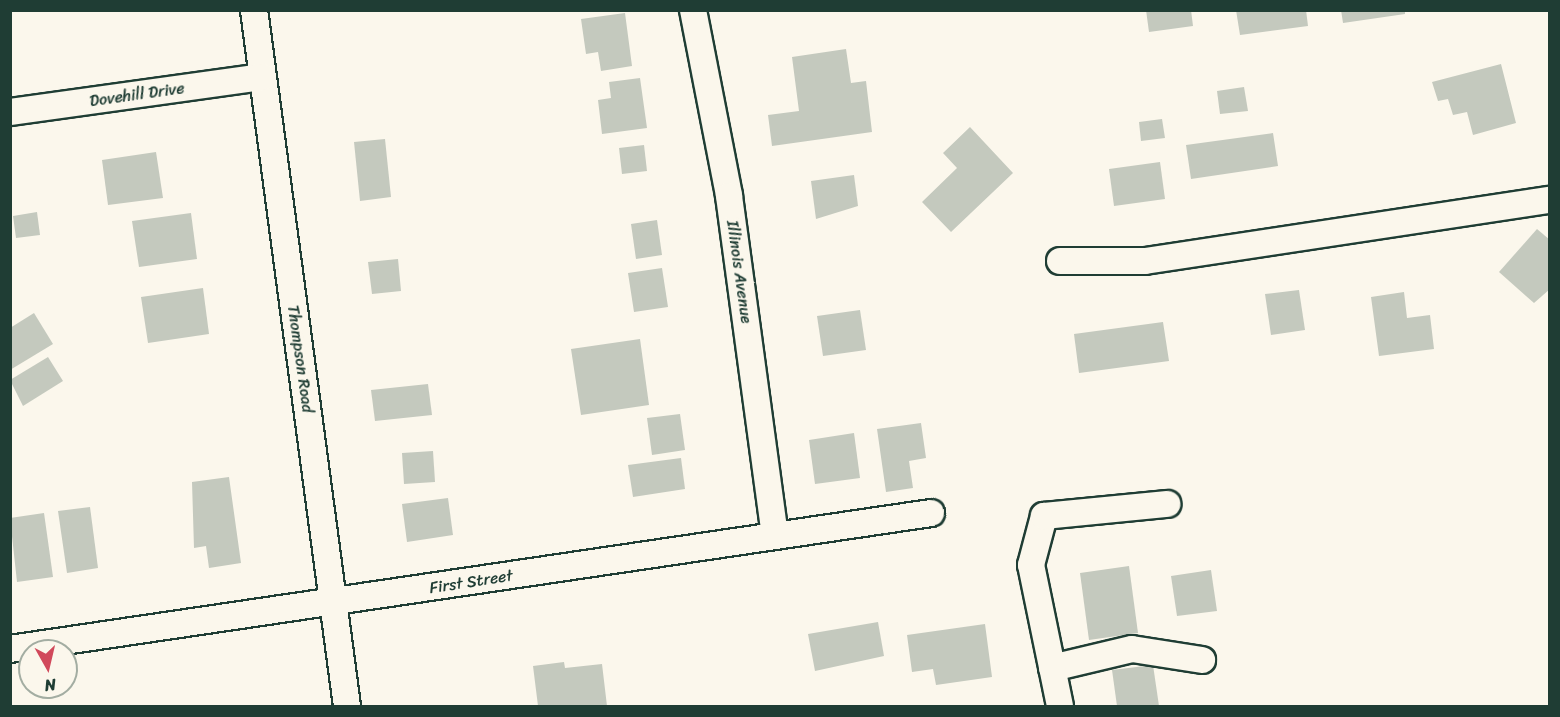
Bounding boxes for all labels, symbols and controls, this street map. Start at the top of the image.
street label: Dovehill Drive [88,79,186,111]
street label: Illinois Avenue [722,219,756,325]
street label: Thompson Road [283,304,317,414]
street label: First Street [428,566,514,598]
north arrow [18,639,78,699]
text: N [43,670,58,700]

